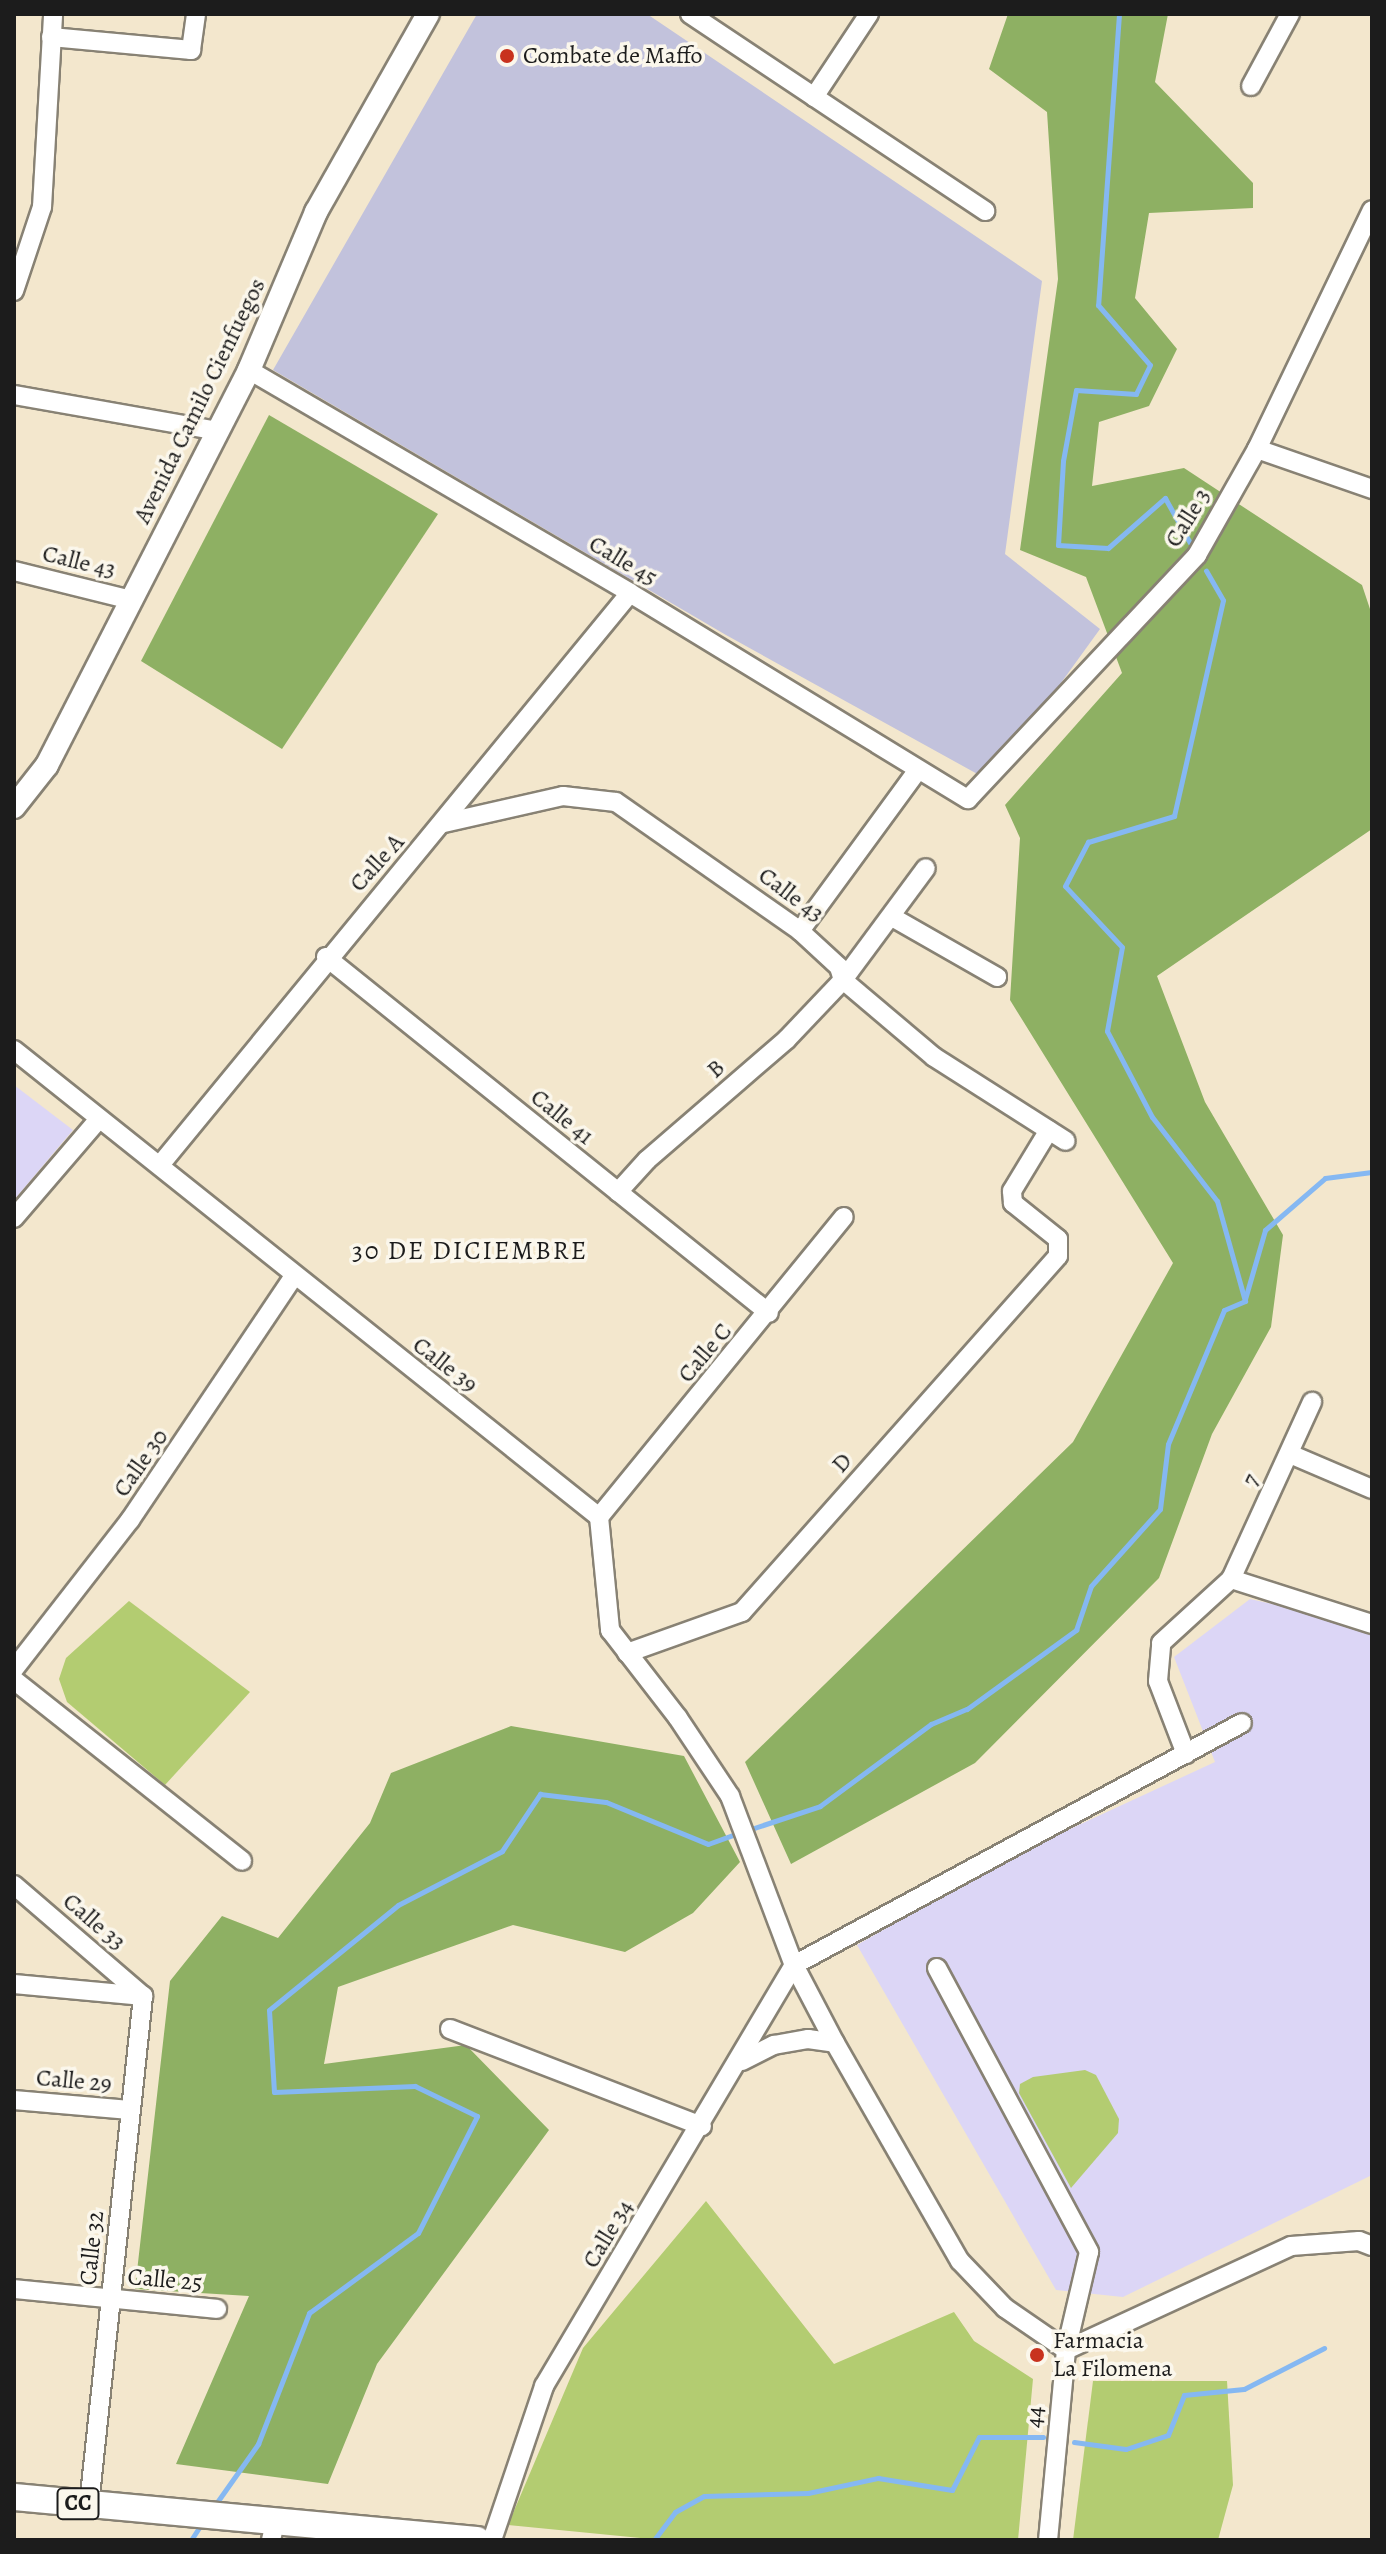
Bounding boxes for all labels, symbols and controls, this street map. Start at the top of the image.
place label: Combate de Maffo [523,42,703,70]
marker: Combate de Maffo [498,47,516,65]
street label: Avenida Camilo Cienfuegos [128,274,272,528]
street label: Calle 3 [1159,483,1217,553]
street label: Calle 45 [584,529,662,593]
street label: Calle 43 [39,539,119,585]
street label: Calle A [344,828,410,898]
street label: Calle 43 [753,861,829,929]
street label: B [701,1053,731,1085]
street label: Calle 41 [525,1083,599,1151]
district label: 30 DE DICIEMBRE [352,1235,588,1267]
street label: Calle C [672,1318,738,1388]
street label: Calle 39 [407,1331,483,1399]
street label: Calle 30 [107,1424,175,1502]
street label: D [826,1447,858,1479]
street label: 7 [1236,1469,1266,1491]
street label: Calle 33 [57,1887,131,1957]
street label: Calle 29 [35,2063,113,2099]
street label: Calle 34 [577,2195,639,2273]
street label: Calle 32 [74,2209,110,2287]
street label: Calle 25 [126,2262,204,2298]
place label: Farmacia La Filomena [1053,2327,1173,2383]
marker: Farmacia La Filomena [1028,2346,1046,2364]
street label: 44 [1020,2405,1050,2429]
road number: CC [56,2486,100,2522]

